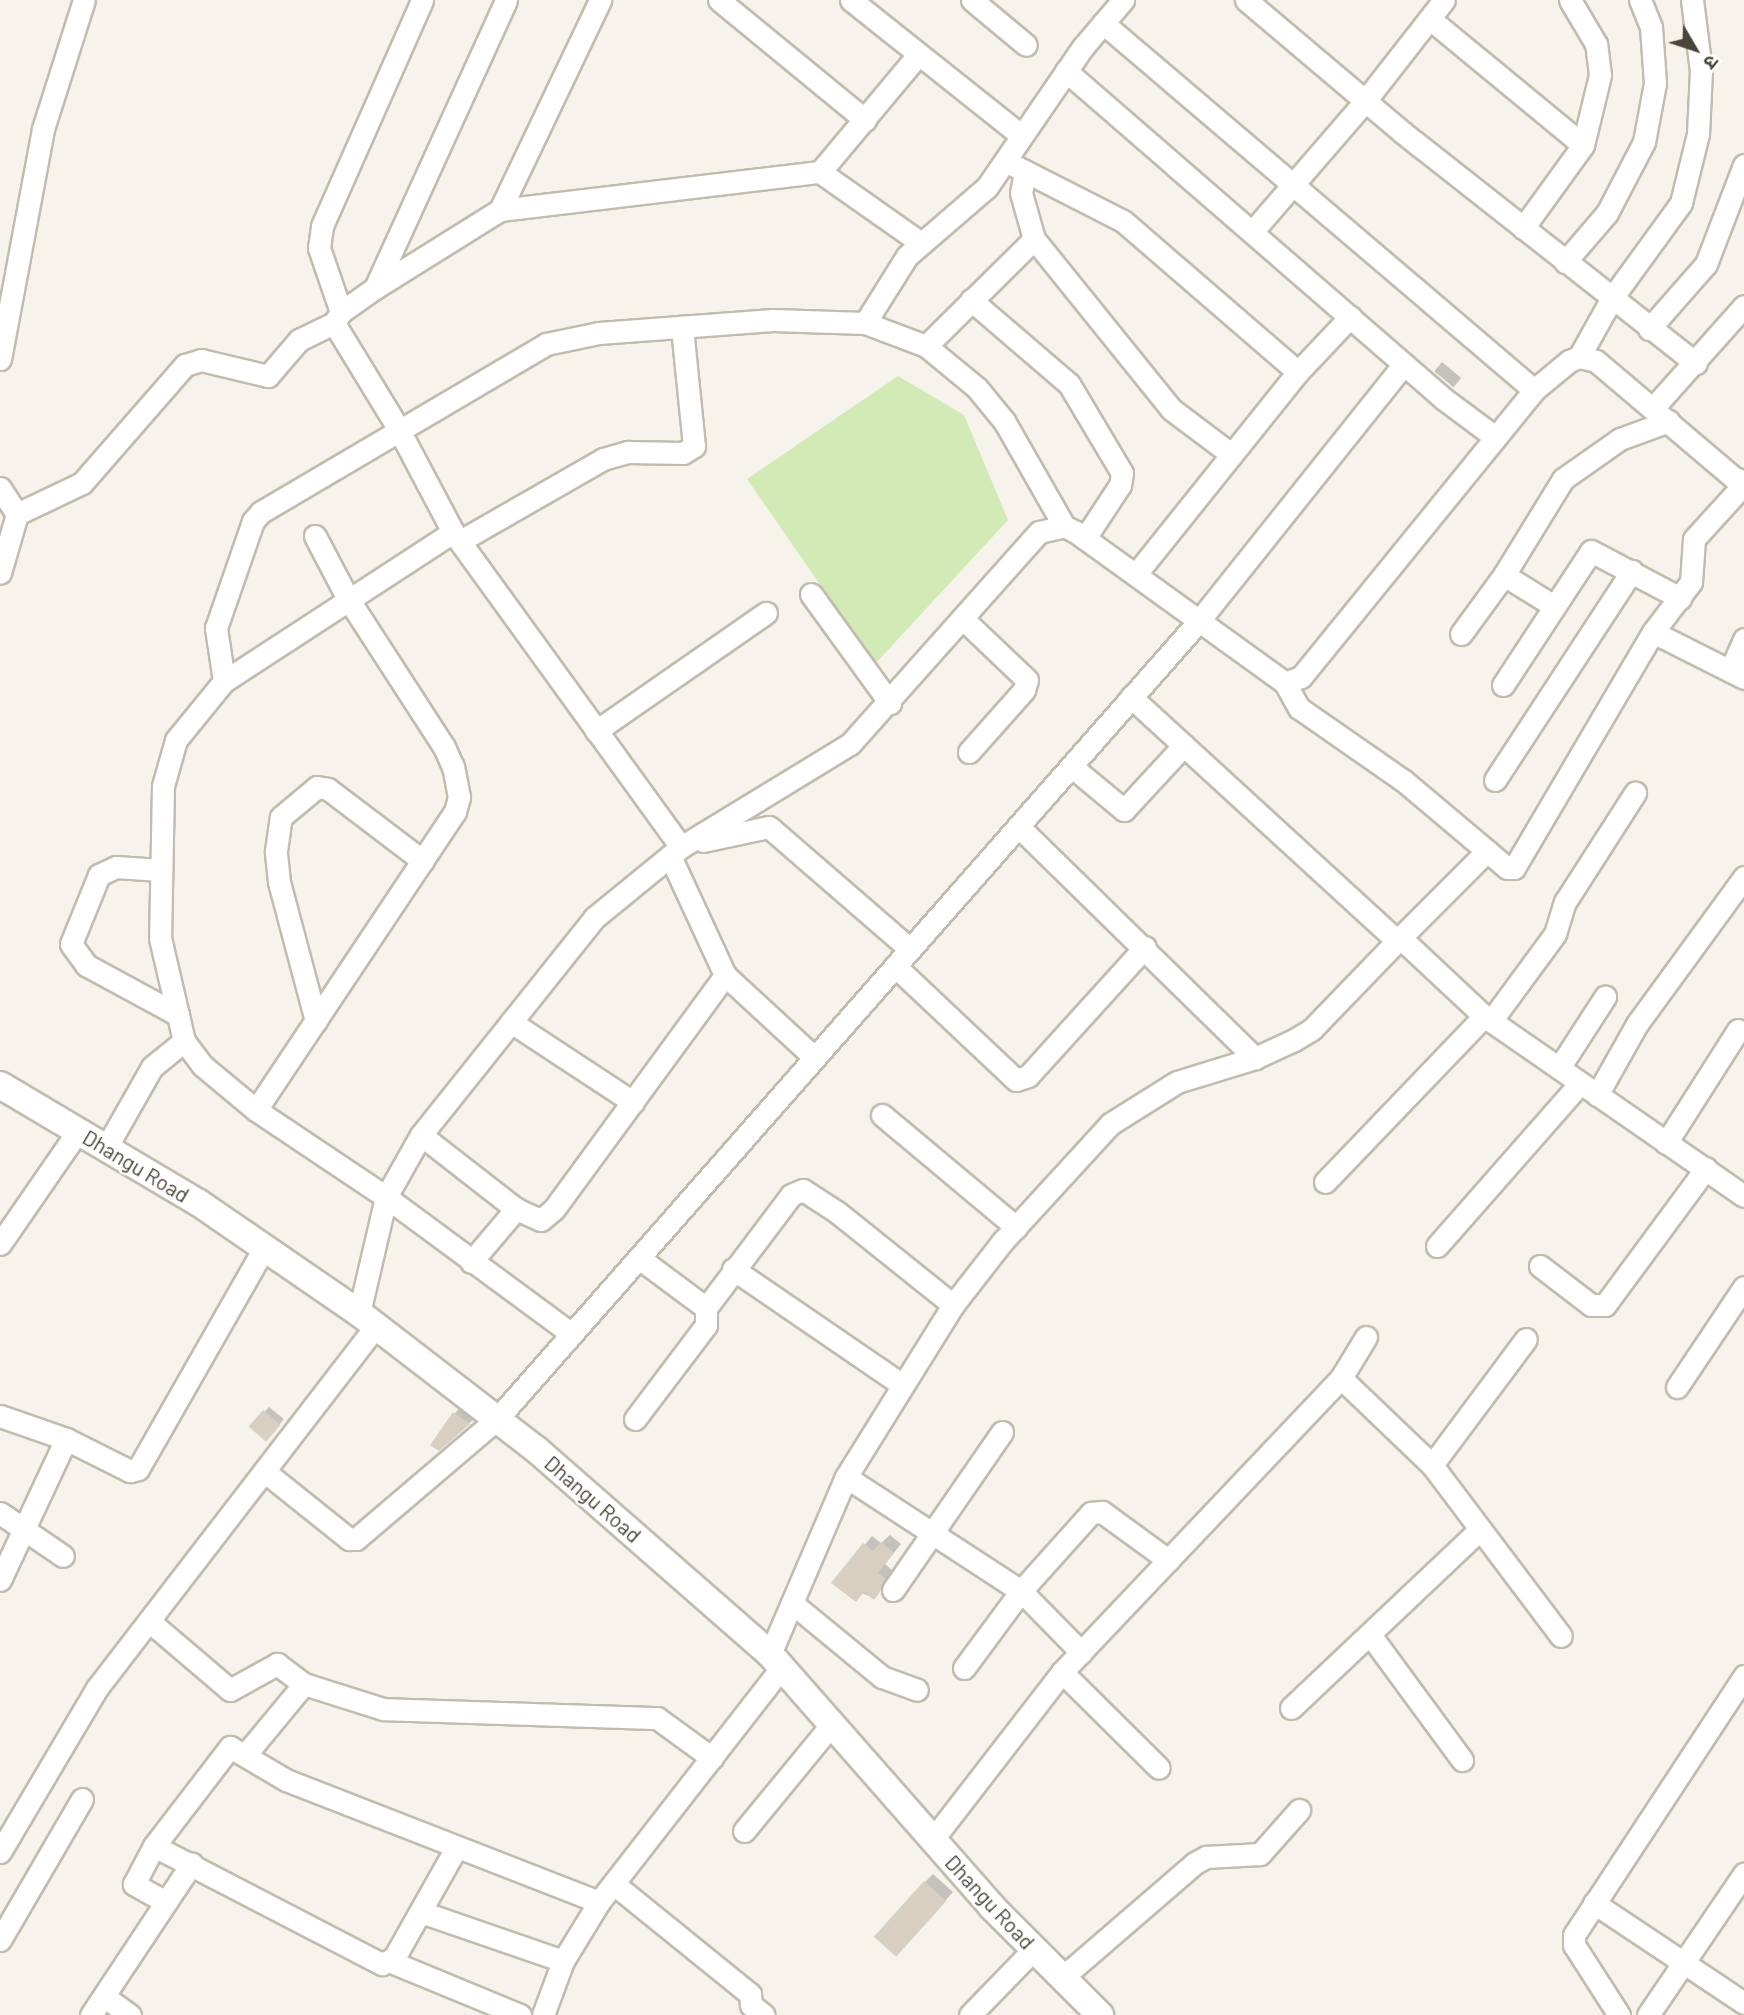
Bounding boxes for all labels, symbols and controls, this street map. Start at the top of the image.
north arrow [1660,14,1730,84]
text: उ [1699,51,1724,74]
street label: Dhangu Road [78,1124,194,1208]
street label: Dhangu Road [540,1450,646,1548]
street label: Dhangu Road [940,1850,1040,1954]

